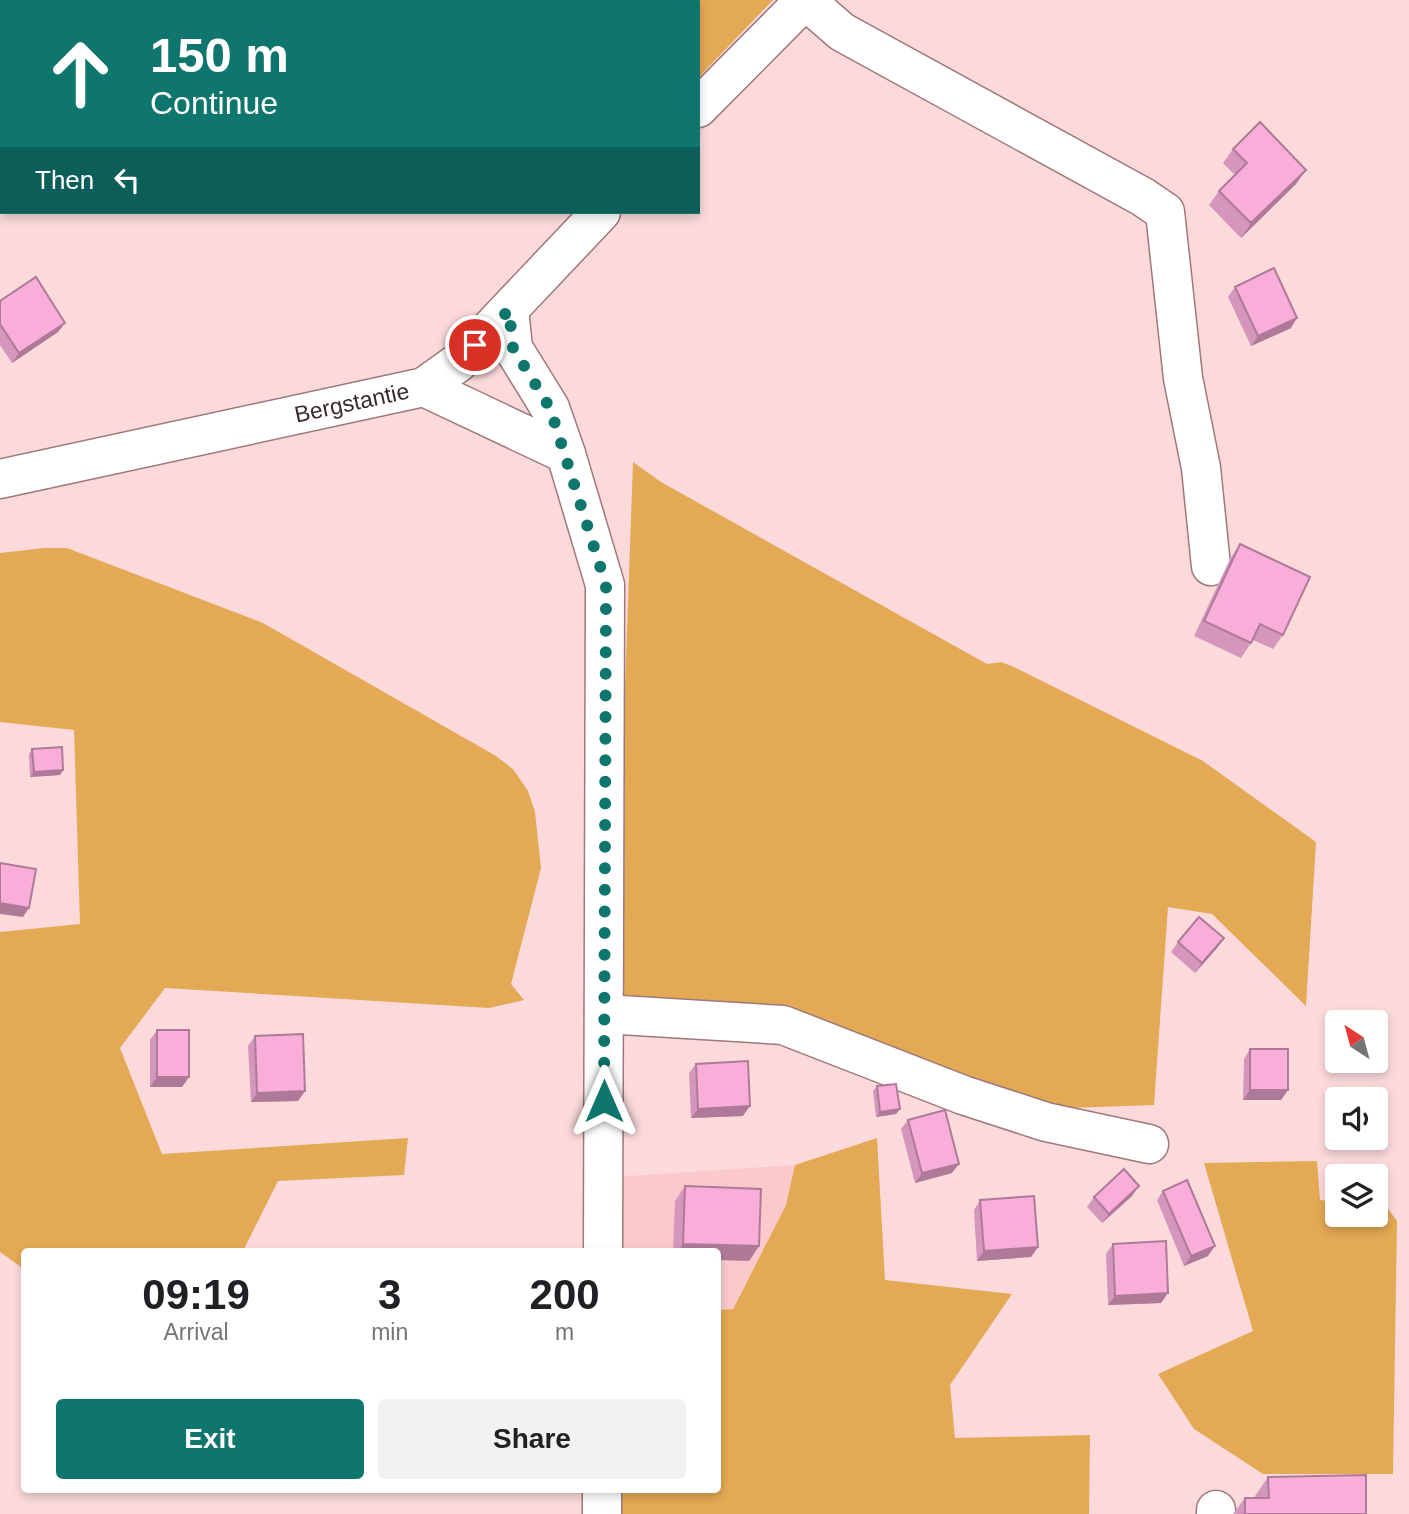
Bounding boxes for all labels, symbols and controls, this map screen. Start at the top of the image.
icon: ahead [35,28,126,119]
text: 150 m [150,28,289,82]
text: Continue [150,85,278,121]
icon: left [108,161,146,199]
text: Then [35,165,94,195]
pin [445,315,505,375]
icon: arrive [456,326,494,364]
street label: Bergstantie [292,378,411,428]
north arrow [1325,1010,1388,1073]
map controls [1325,1010,1388,1227]
position arrow [567,1064,641,1138]
button: sound [1325,1087,1388,1150]
button: layers [1325,1164,1388,1227]
text: 09:19 [142,1271,250,1318]
text: 3 [378,1271,401,1318]
text: 200 [530,1271,600,1318]
text: Arrival [163,1319,229,1345]
text: min [371,1319,408,1345]
text: m [555,1319,574,1345]
button: Exit [56,1399,364,1479]
button: Share [378,1399,686,1479]

